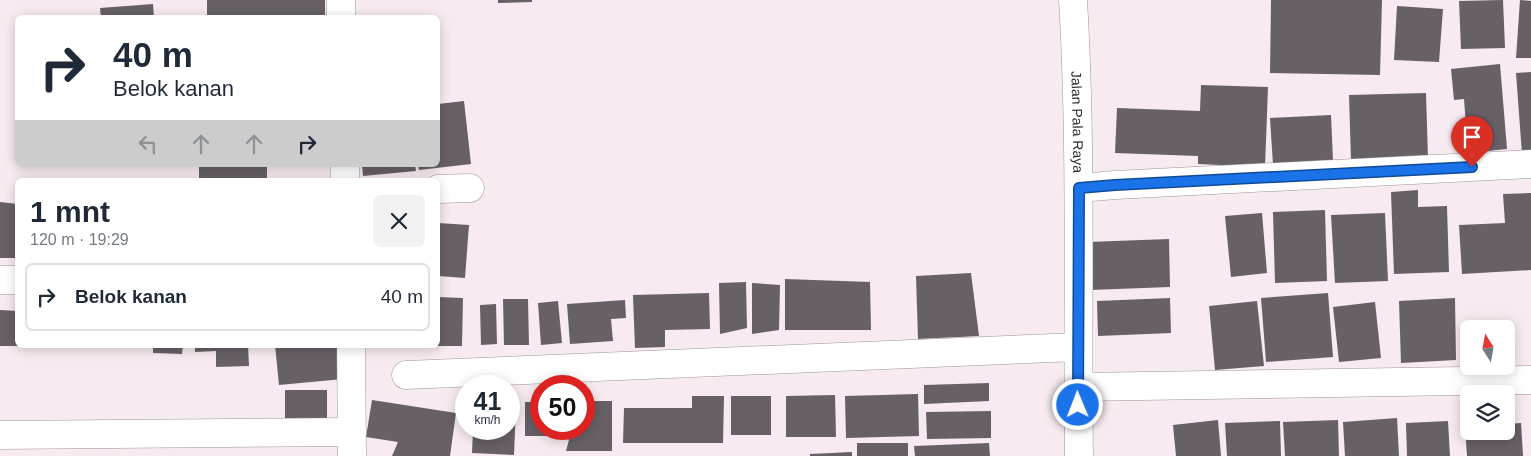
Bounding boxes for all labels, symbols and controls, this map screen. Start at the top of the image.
icon: right [30,35,95,100]
text: 40 m [113,35,193,74]
street label: Jalan Pala Raya [1068,71,1086,173]
text: Belok kanan [113,76,234,101]
pin [1451,116,1493,167]
icon: arrive [1458,123,1486,151]
icon: left [134,130,162,158]
icon: ahead [187,130,215,158]
icon: ahead [240,130,268,158]
icon: right [293,130,321,158]
text: 1 mnt [30,195,110,228]
button: close [373,195,425,247]
text: 120 m · 19:29 [30,231,129,248]
icon: right [32,283,60,311]
text: Belok kanan [75,286,187,307]
text: 40 m [381,286,423,307]
north arrow [1460,320,1515,375]
map controls [1460,320,1515,440]
speed limit sign: 50 [530,375,595,440]
position arrow [1051,378,1103,430]
button: layers [1460,385,1515,440]
text: 41 [474,387,501,415]
text: km/h [474,413,501,427]

